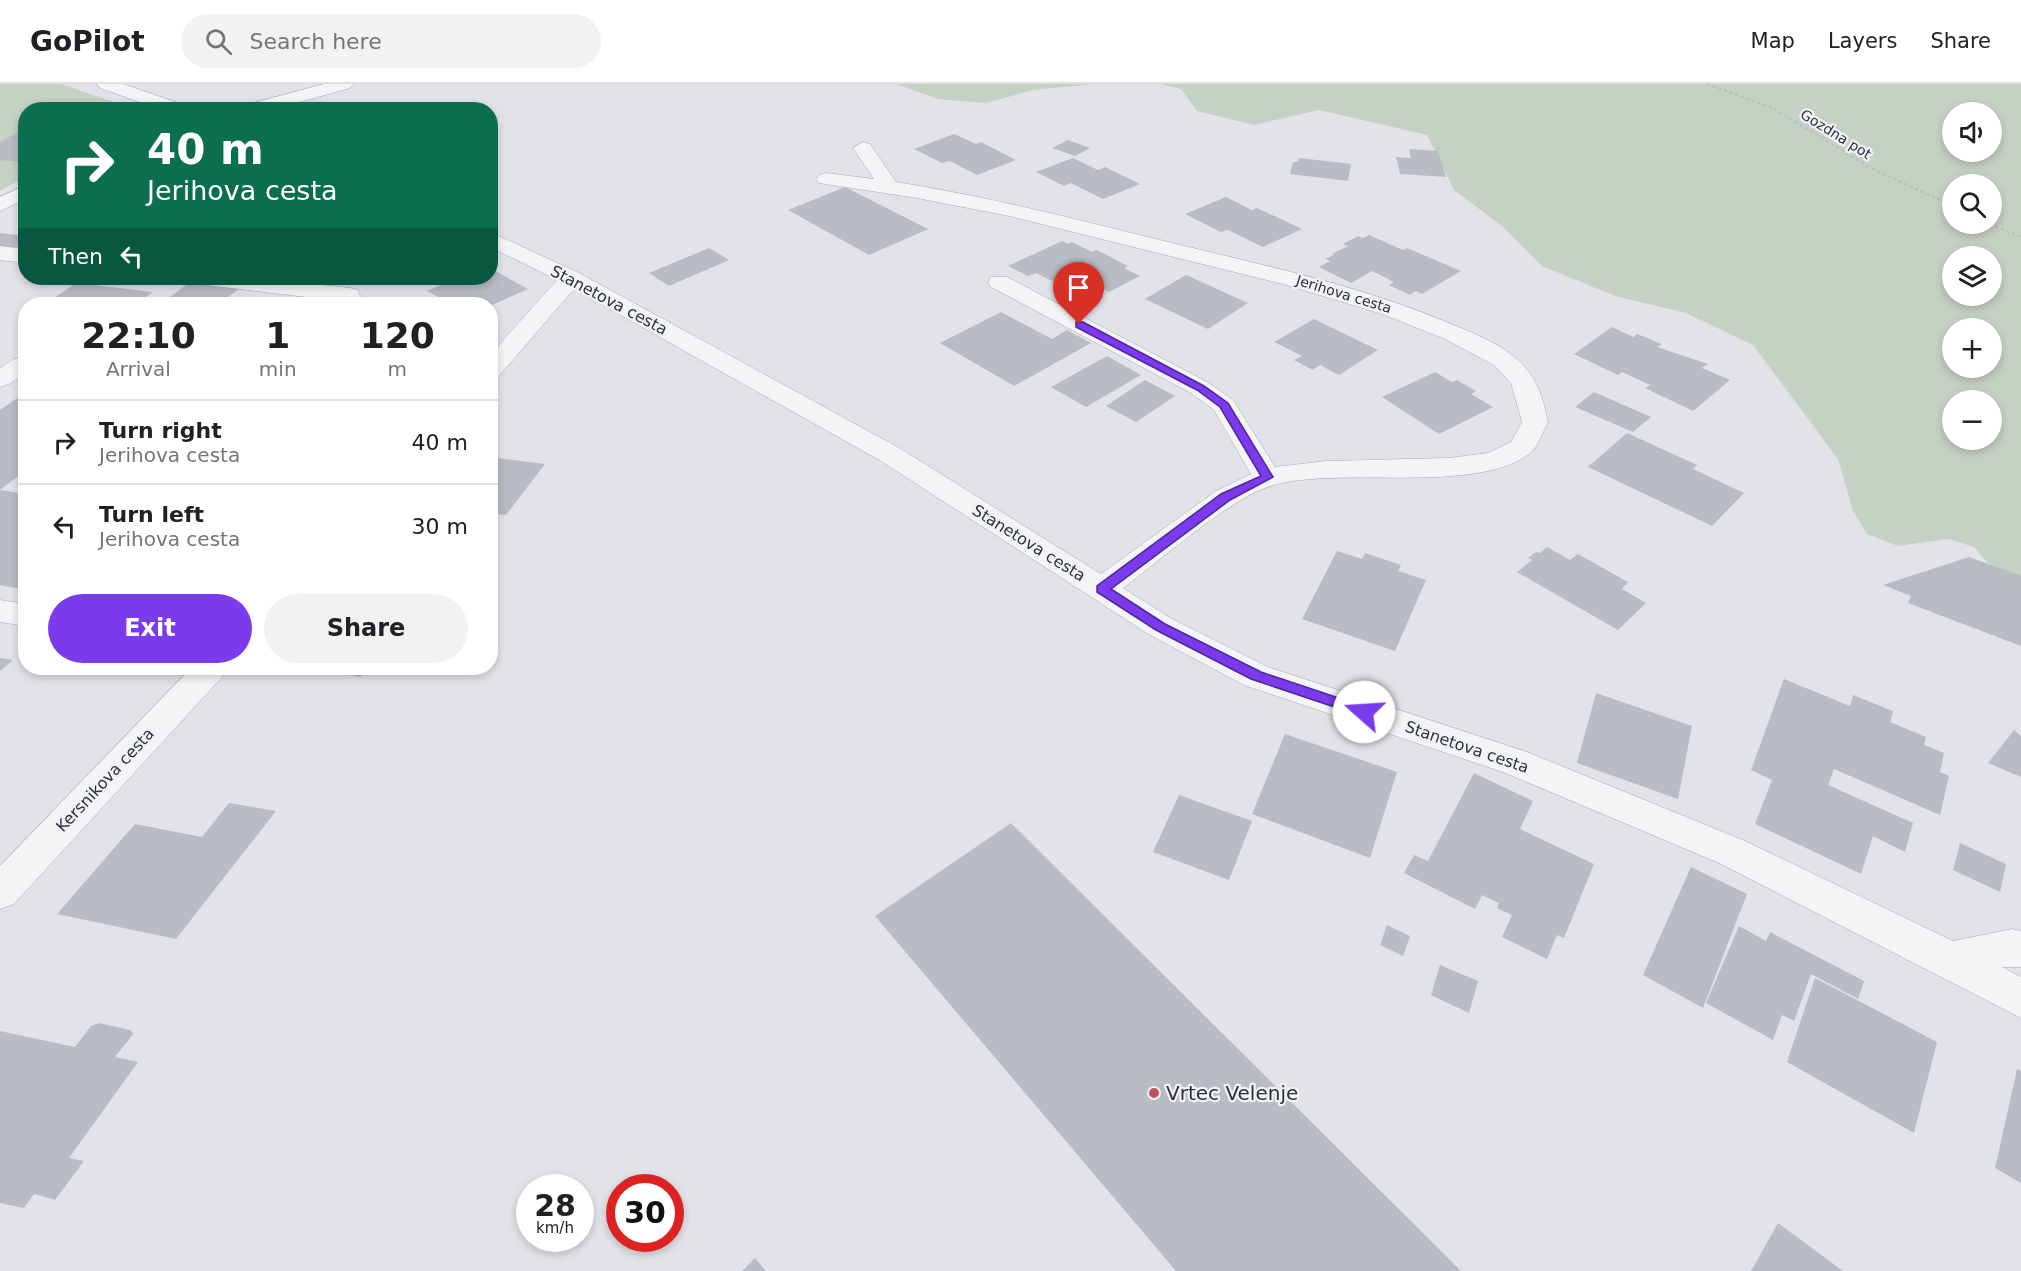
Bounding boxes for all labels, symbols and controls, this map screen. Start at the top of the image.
search box [181,14,601,68]
text: GoPilot [30,25,145,58]
icon: search [202,25,235,58]
text: Search here [250,29,382,54]
text: Map [1751,29,1795,53]
text: Layers [1828,29,1897,53]
text: Share [1930,29,1991,53]
map controls [1942,102,2002,450]
button: sound [1942,102,2002,162]
street label: Gozdna pot [1798,106,1875,162]
text: 40 m [147,125,264,174]
icon: right [48,126,126,204]
button: search [1942,174,2002,234]
text: Jerihova cesta [147,175,338,206]
icon: left [115,240,148,273]
text: Then [48,244,103,269]
button: layers [1942,246,2002,306]
street label: Stanetova cesta [547,261,671,339]
pin [1053,262,1104,324]
icon: arrive [1062,271,1095,304]
street label: Jerihova cesta [1293,272,1394,316]
text: 22:10 [81,315,196,356]
text: 1 [265,315,290,356]
text: 120 [360,315,435,356]
button: + [1942,318,2002,378]
text: Arrival [106,357,171,381]
text: min [259,357,297,381]
text: m [388,357,407,381]
button: − [1942,390,2002,450]
text: Turn right [99,418,222,443]
icon: right [48,426,81,459]
text: 40 m [412,430,468,455]
text: Jerihova cesta [99,443,240,467]
street label: Stanetova cesta [969,501,1089,585]
text: Turn left [99,502,204,527]
icon: left [48,510,81,543]
text: 30 m [412,514,468,539]
text: Jerihova cesta [99,527,240,551]
button: Exit [48,594,252,663]
button: Share [264,594,468,663]
position arrow [1332,680,1396,744]
street label: Stanetova cesta [1403,717,1531,777]
street label: Kersnikova cesta [52,724,158,836]
place label: Vrtec Velenje [1166,1081,1298,1105]
marker: Vrtec Velenje [1147,1086,1161,1100]
speed limit sign: 30 [606,1174,684,1252]
text: 28 [534,1188,576,1223]
text: km/h [536,1219,574,1237]

